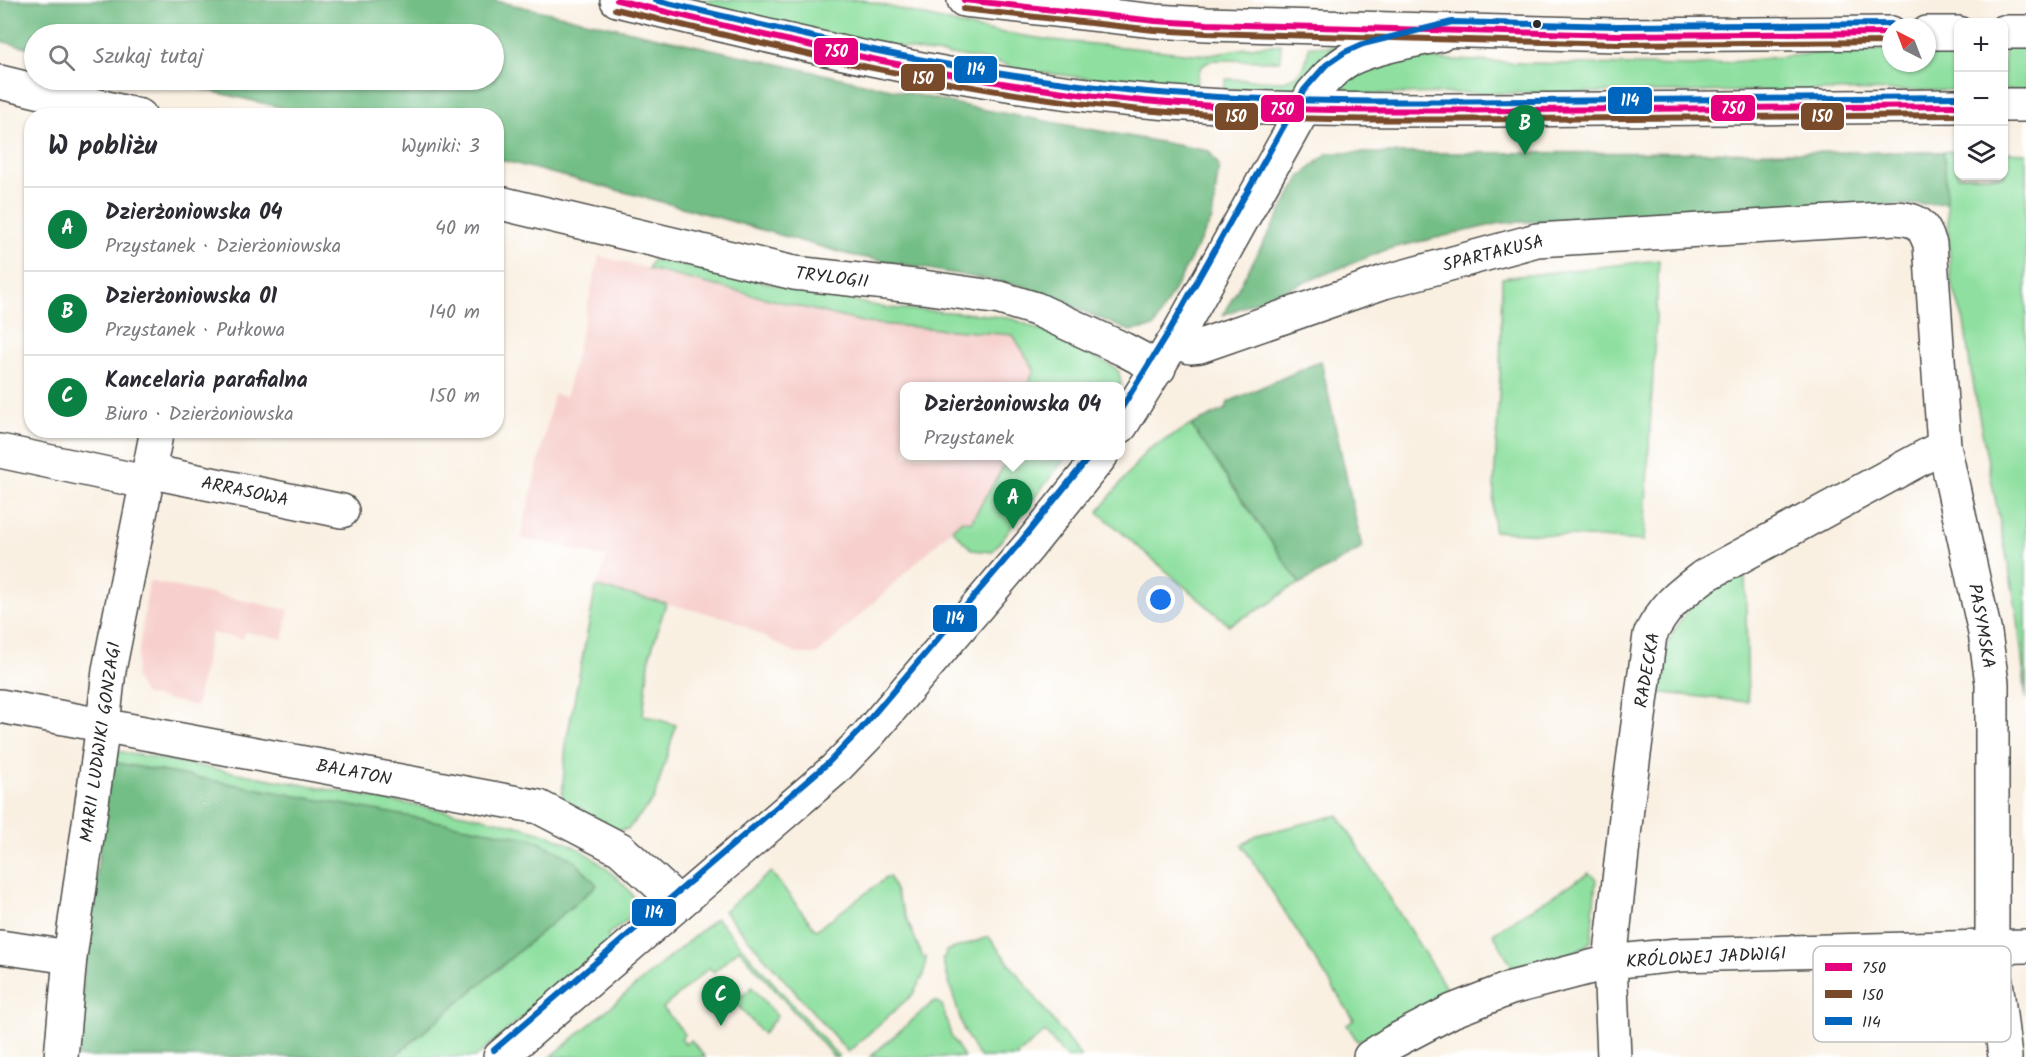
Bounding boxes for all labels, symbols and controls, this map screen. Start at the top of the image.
unlabelled marker [1531,18,1543,30]
north arrow [1882,18,1936,72]
map controls [1954,18,2008,180]
button: + [1954,18,2008,72]
search box [24,24,504,90]
line badge: 750 [813,37,859,66]
text: Szukaj tutaj [93,40,204,75]
text: 750 [824,40,849,65]
icon: search [45,41,78,74]
line badge: 114 [953,55,998,84]
text: 114 [967,58,985,83]
line badge: 150 [900,63,946,92]
text: 150 [912,67,934,92]
button: − [1954,72,2008,126]
line badge: 114 [1607,86,1653,115]
text: 114 [1621,89,1639,114]
line badge: 750 [1260,94,1305,123]
line badge: 750 [1710,94,1756,122]
text: 750 [1721,97,1746,122]
text: 750 [1270,98,1295,123]
line badge: 150 [1214,102,1259,131]
line badge: 150 [1800,102,1845,131]
text: 150 [1225,105,1247,130]
text: 150 [1811,105,1833,130]
pin: B [1506,106,1544,155]
text: W pobliżu [48,126,157,168]
button: layers [1954,126,2008,180]
text: Wyniki: 3 [401,131,480,163]
text: Dzierżoniowska 04 [105,196,282,231]
text: A [61,213,74,245]
text: 40 m [435,213,480,245]
street label: SPARTAKUSA [1440,228,1547,281]
text: Przystanek · Dzierżoniowska [105,231,341,263]
street label: TRYLOGII [794,260,870,297]
text: Dzierżoniowska 01 [105,280,277,315]
text: B [61,297,74,329]
text: 140 m [429,297,480,329]
text: Przystanek · Pułkowa [105,315,285,347]
text: Kancelaria parafialna [105,364,308,399]
text: C [61,381,74,413]
text: 150 m [429,381,480,413]
popup [900,382,1125,460]
text: Dzierżoniowska 04 [924,388,1101,423]
text: Biuro · Dzierżoniowska [105,399,294,431]
text: Przystanek [924,423,1014,455]
street label: ARRASOWA [198,469,291,516]
pin: A [994,480,1032,529]
street label: PASYMSKA [1959,581,2002,671]
your location [1146,585,1175,614]
line badge: 114 [932,604,978,633]
text: 114 [946,607,964,632]
street label: RADECKA [1628,630,1669,710]
street label: MARII LUDWIKI GONZAGI [73,640,130,844]
street label: BALATON [314,752,394,795]
line badge: 114 [631,898,677,927]
text: 114 [645,901,663,926]
street label: KRÓLOWEJ JADWIGI [1625,940,1787,977]
legend [1813,946,2011,1042]
text: 750 [1862,956,1886,981]
pin: C [702,976,740,1026]
text: 150 [1862,983,1884,1008]
text: 114 [1862,1010,1881,1035]

